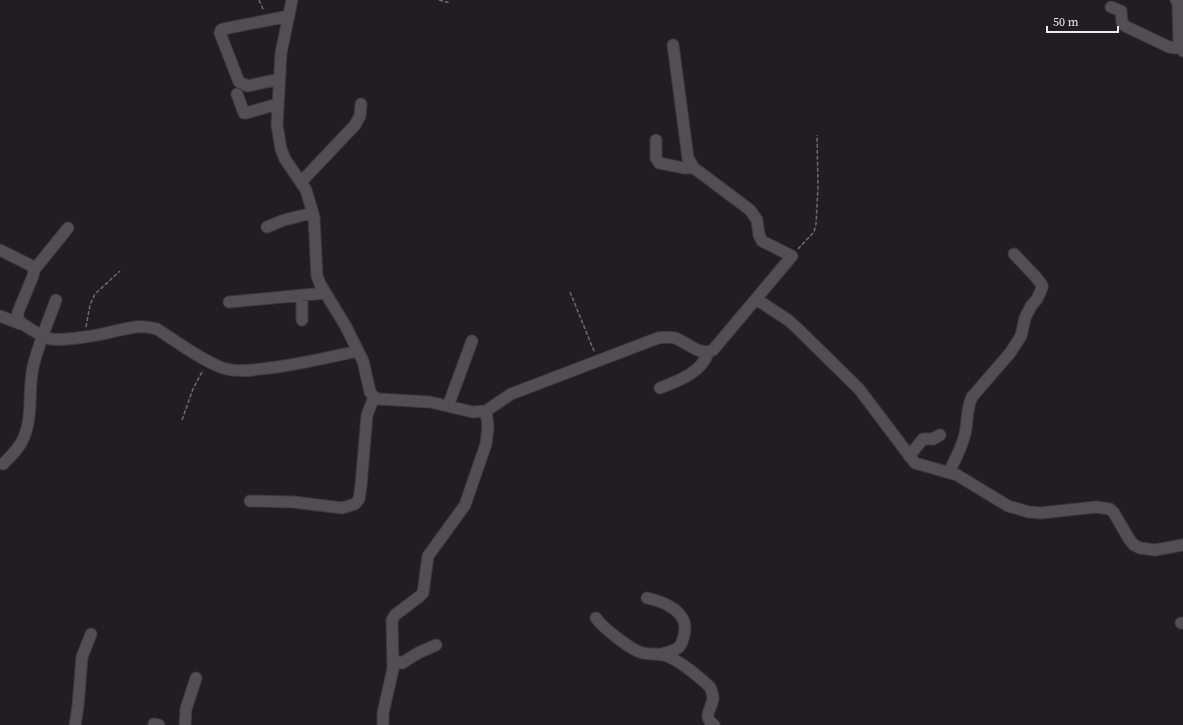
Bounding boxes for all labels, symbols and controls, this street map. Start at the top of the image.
scale bar [1047,8,1118,34]
text: 50 m [1053,14,1079,30]

